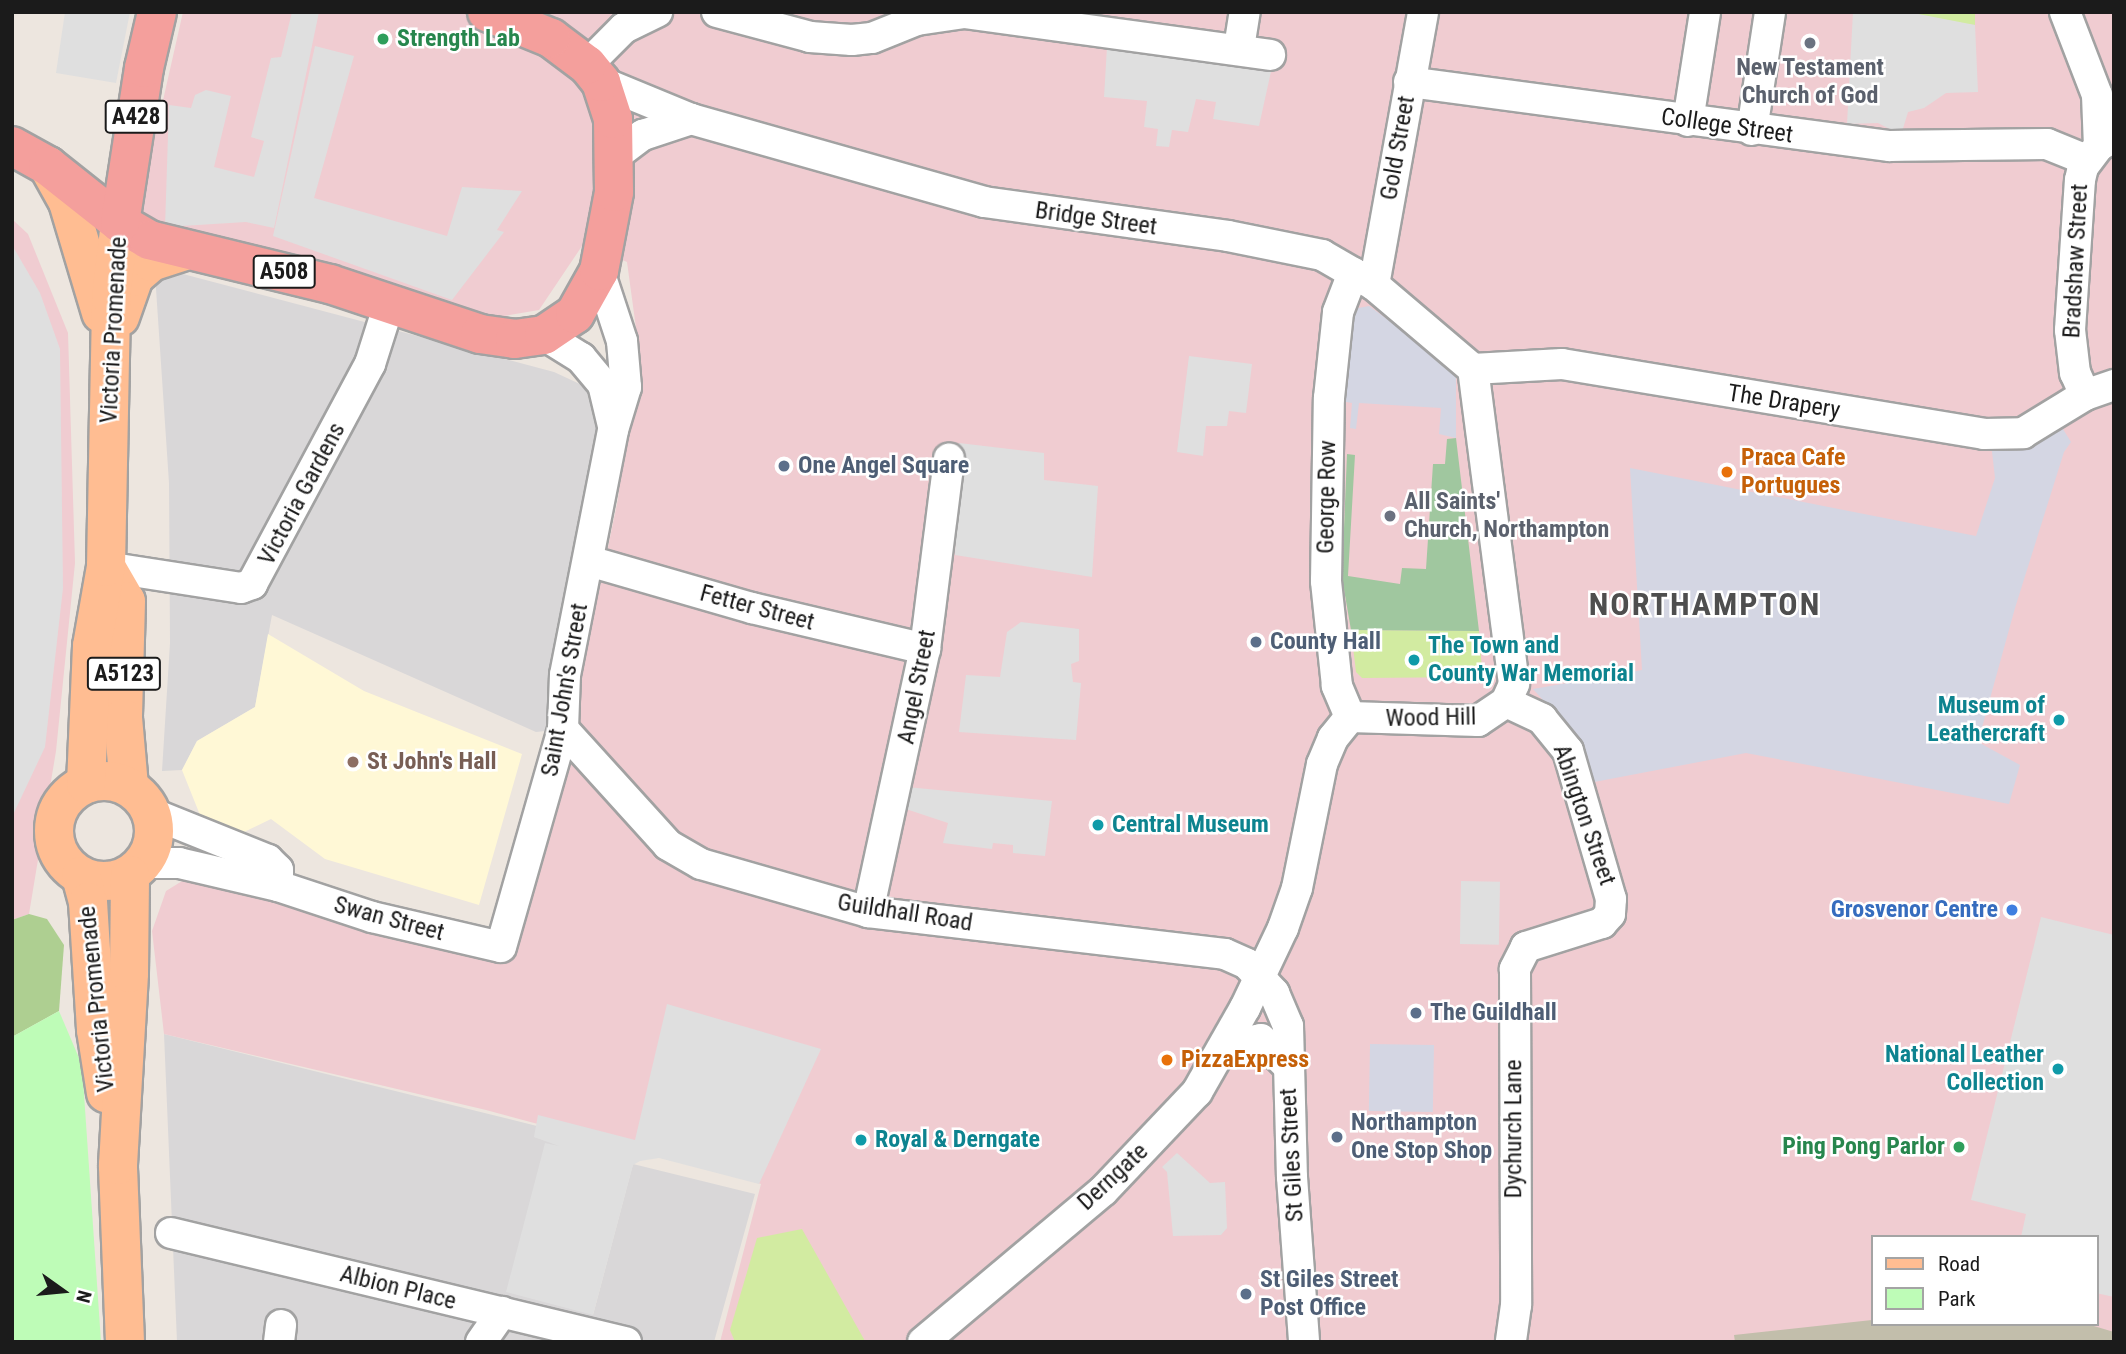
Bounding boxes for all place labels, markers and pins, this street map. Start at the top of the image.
place label: Strength Lab [397,25,520,53]
marker: Strength Lab [375,31,391,47]
marker: New Testament Church of God [1802,35,1818,51]
place label: New Testament Church of God [1736,54,1884,110]
place label: Praca Cafe Portugues [1741,444,1845,500]
place label: One Angel Square [798,452,969,480]
marker: One Angel Square [776,458,792,474]
marker: Praca Cafe Portugues [1719,464,1735,480]
place label: All Saints' Church, Northampton [1404,488,1609,544]
marker: All Saints' Church, Northampton [1382,508,1398,524]
place label: County Hall [1270,628,1381,656]
place label: The Town and County War Memorial [1428,632,1634,688]
marker: County Hall [1248,634,1264,650]
marker: The Town and County War Memorial [1406,652,1422,668]
place label: Museum of Leathercraft [1927,692,2045,748]
marker: Museum of Leathercraft [2051,712,2067,728]
place label: St John's Hall [367,748,497,776]
marker: St John's Hall [345,754,361,770]
place label: Central Museum [1112,811,1269,839]
marker: Central Museum [1090,817,1106,833]
place label: Grosvenor Centre [1831,896,1998,924]
marker: Grosvenor Centre [2004,902,2020,918]
place label: The Guildhall [1430,999,1557,1027]
marker: The Guildhall [1408,1005,1424,1021]
place label: National Leather Collection [1885,1041,2044,1097]
place label: PizzaExpress [1181,1046,1309,1074]
marker: PizzaExpress [1159,1052,1175,1068]
marker: National Leather Collection [2050,1061,2066,1077]
place label: Northampton One Stop Shop [1351,1109,1492,1165]
place label: Royal & Derngate [875,1126,1040,1154]
marker: Northampton One Stop Shop [1329,1129,1345,1145]
marker: Royal & Derngate [853,1132,869,1148]
place label: Ping Pong Parlor [1782,1133,1945,1161]
marker: Ping Pong Parlor [1951,1139,1967,1155]
place label: St Giles Street Post Office [1260,1266,1398,1322]
marker: St Giles Street Post Office [1238,1286,1254,1302]

